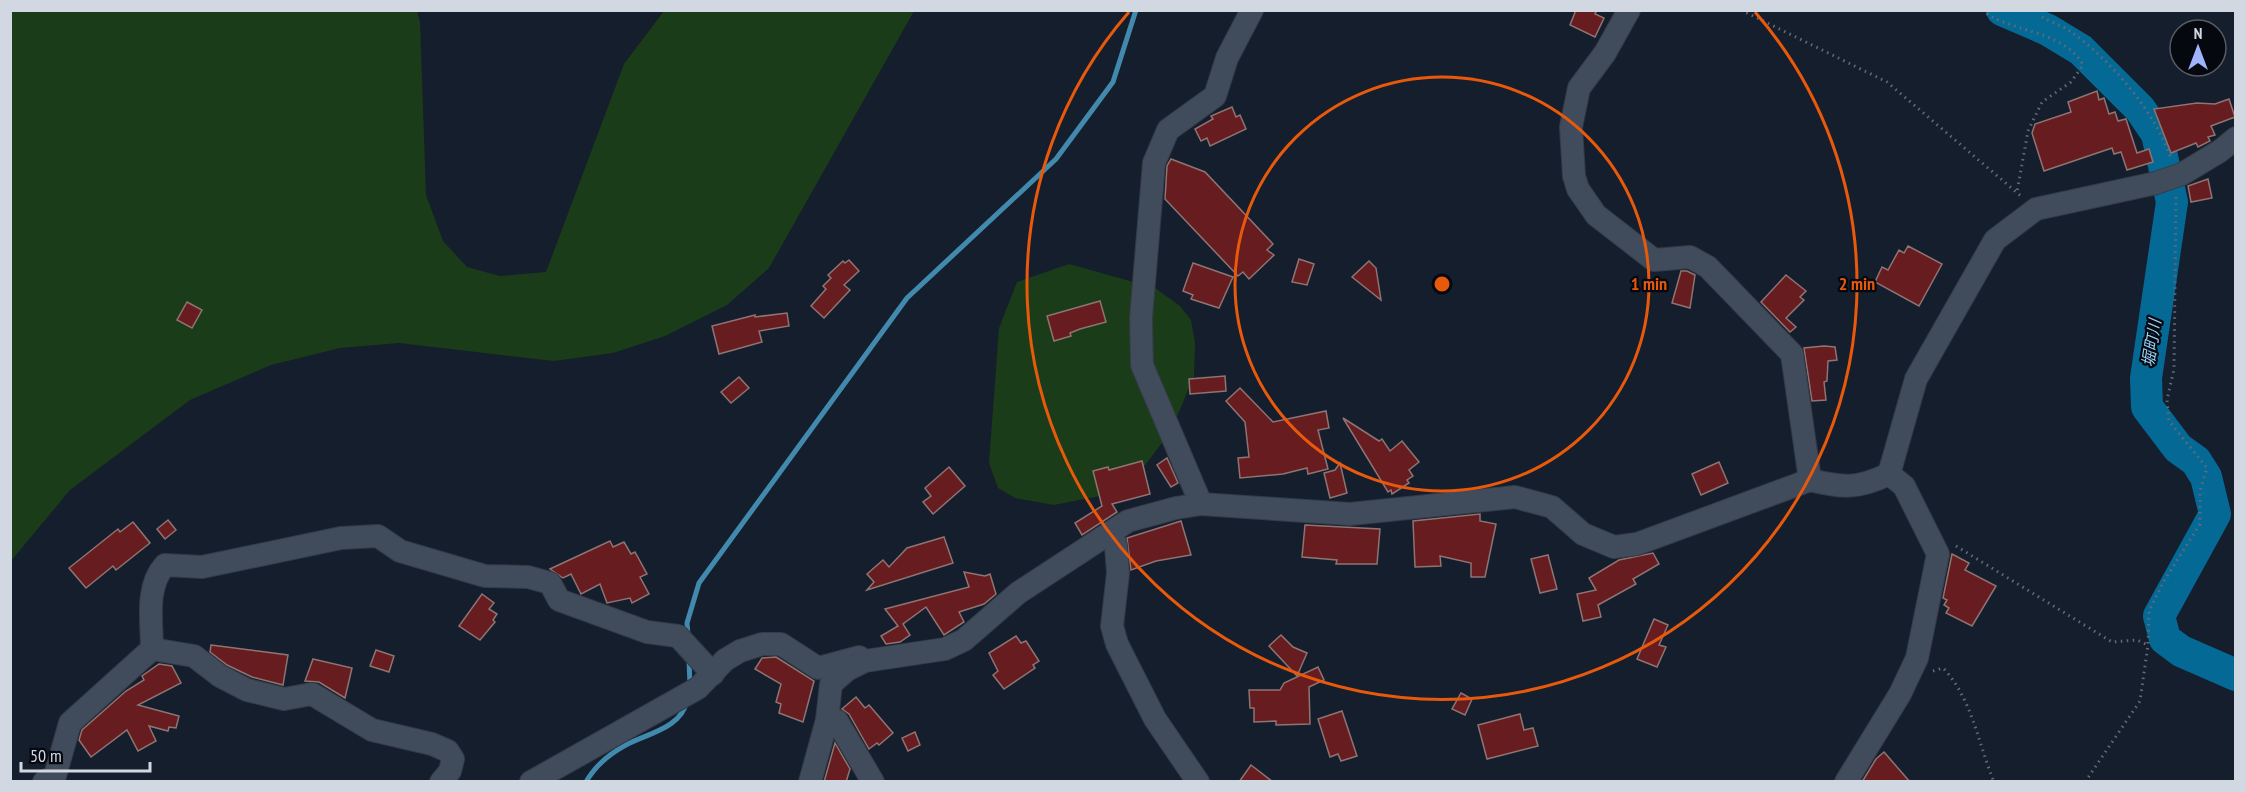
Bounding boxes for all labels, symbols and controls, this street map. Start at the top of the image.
north arrow [2168,18,2228,78]
text: N [2194,23,2202,43]
text: 1 min [1631,272,1667,295]
text: 2 min [1839,272,1875,295]
centre of rings [1432,274,1452,294]
water label: 堀町川 [2137,316,2165,368]
scale bar [21,735,150,773]
text: 50 m [30,744,62,767]

